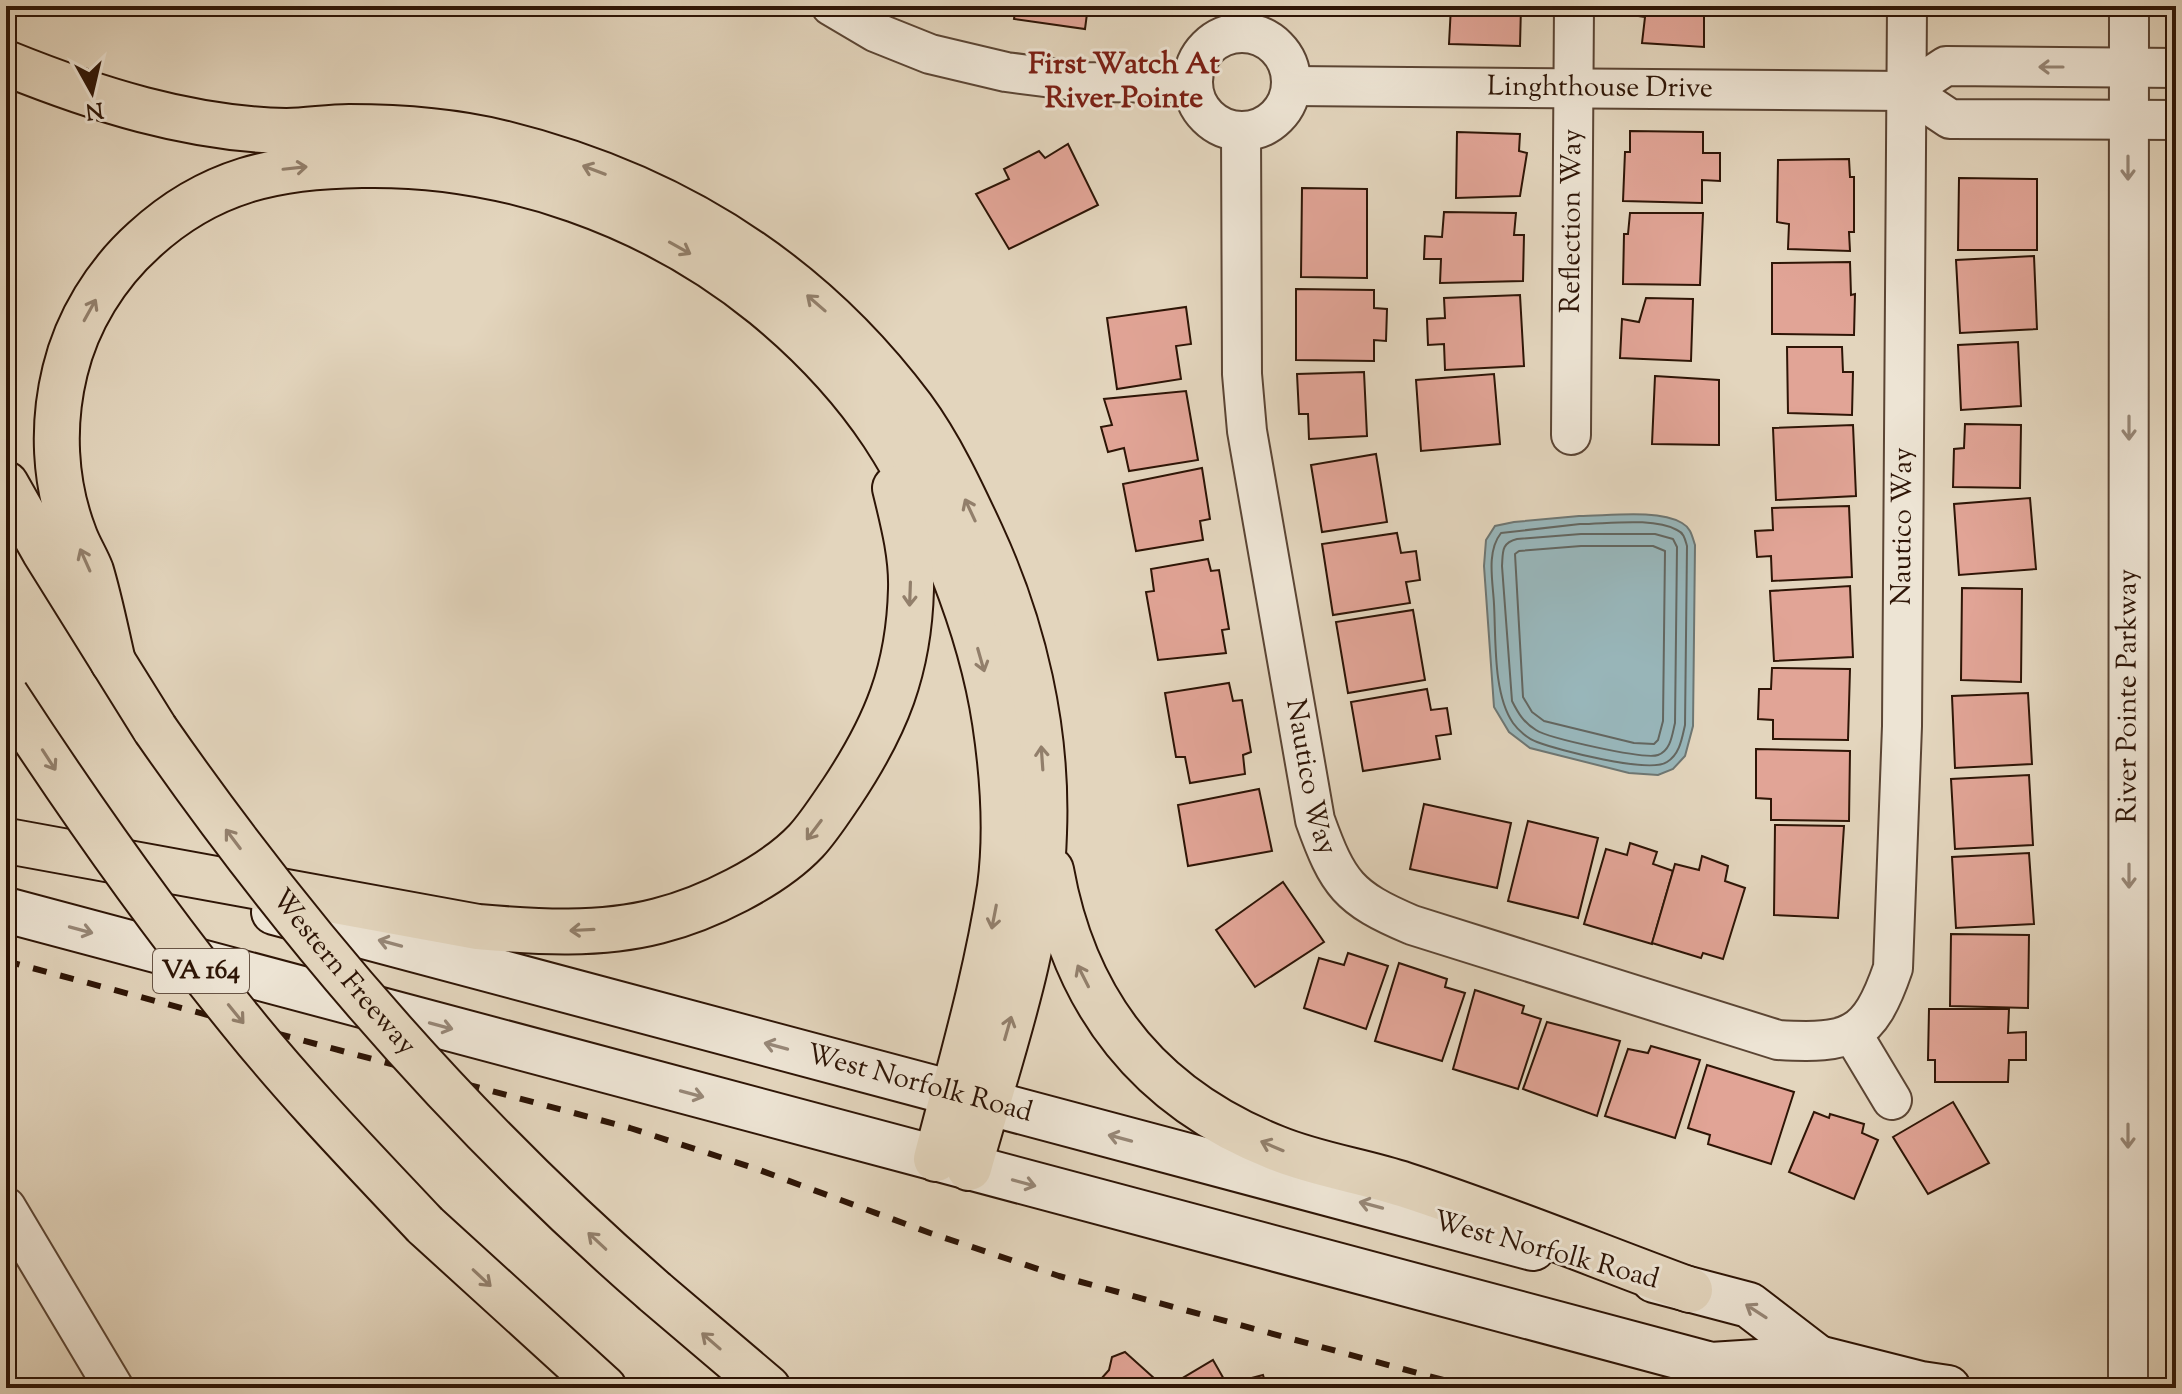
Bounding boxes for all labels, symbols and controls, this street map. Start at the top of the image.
district label: First Watch At River Pointe [1028,44,1220,121]
north arrow [52,52,132,132]
one-way arrow [2038,59,2065,75]
street label: Linghthouse Drive [1487,68,1713,109]
text: N [83,92,105,126]
street label: Reflection Way [1552,129,1593,313]
one-way arrow [2120,154,2136,181]
one-way arrow [282,161,308,176]
one-way arrow [582,162,607,177]
one-way arrow [668,241,691,257]
one-way arrow [806,294,826,312]
one-way arrow [82,299,98,322]
one-way arrow [2121,414,2137,441]
street label: Nautico Way [1883,447,1924,606]
one-way arrow [962,498,977,522]
one-way arrow [77,548,92,572]
street label: River Pointe Parkway [2108,569,2149,823]
one-way arrow [903,580,918,607]
one-way arrow [974,646,989,672]
street label: Nautico Way [1274,696,1347,861]
one-way arrow [1034,745,1049,772]
one-way arrow [41,748,57,771]
one-way arrow [806,819,823,840]
one-way arrow [225,829,242,850]
one-way arrow [2121,862,2137,889]
street label: Western Freeway [261,881,425,1065]
one-way arrow [985,904,1000,929]
one-way arrow [569,923,596,938]
one-way arrow [68,924,94,939]
one-way arrow [377,934,403,949]
road number: VA 164 [153,949,249,993]
one-way arrow [1075,965,1091,989]
one-way arrow [227,1003,244,1024]
one-way arrow [1001,1015,1016,1041]
one-way arrow [427,1020,453,1035]
street label: West Norfolk Road [802,1035,1037,1134]
one-way arrow [764,1037,790,1052]
one-way arrow [678,1087,704,1102]
one-way arrow [2120,1122,2136,1149]
one-way arrow [1108,1129,1134,1144]
one-way arrow [1260,1137,1285,1152]
one-way arrow [1011,1176,1037,1191]
one-way arrow [1359,1196,1385,1211]
street label: West Norfolk Road [1429,1202,1664,1300]
one-way arrow [587,1231,607,1250]
one-way arrow [471,1269,491,1287]
one-way arrow [1746,1303,1768,1320]
one-way arrow [701,1332,722,1350]

